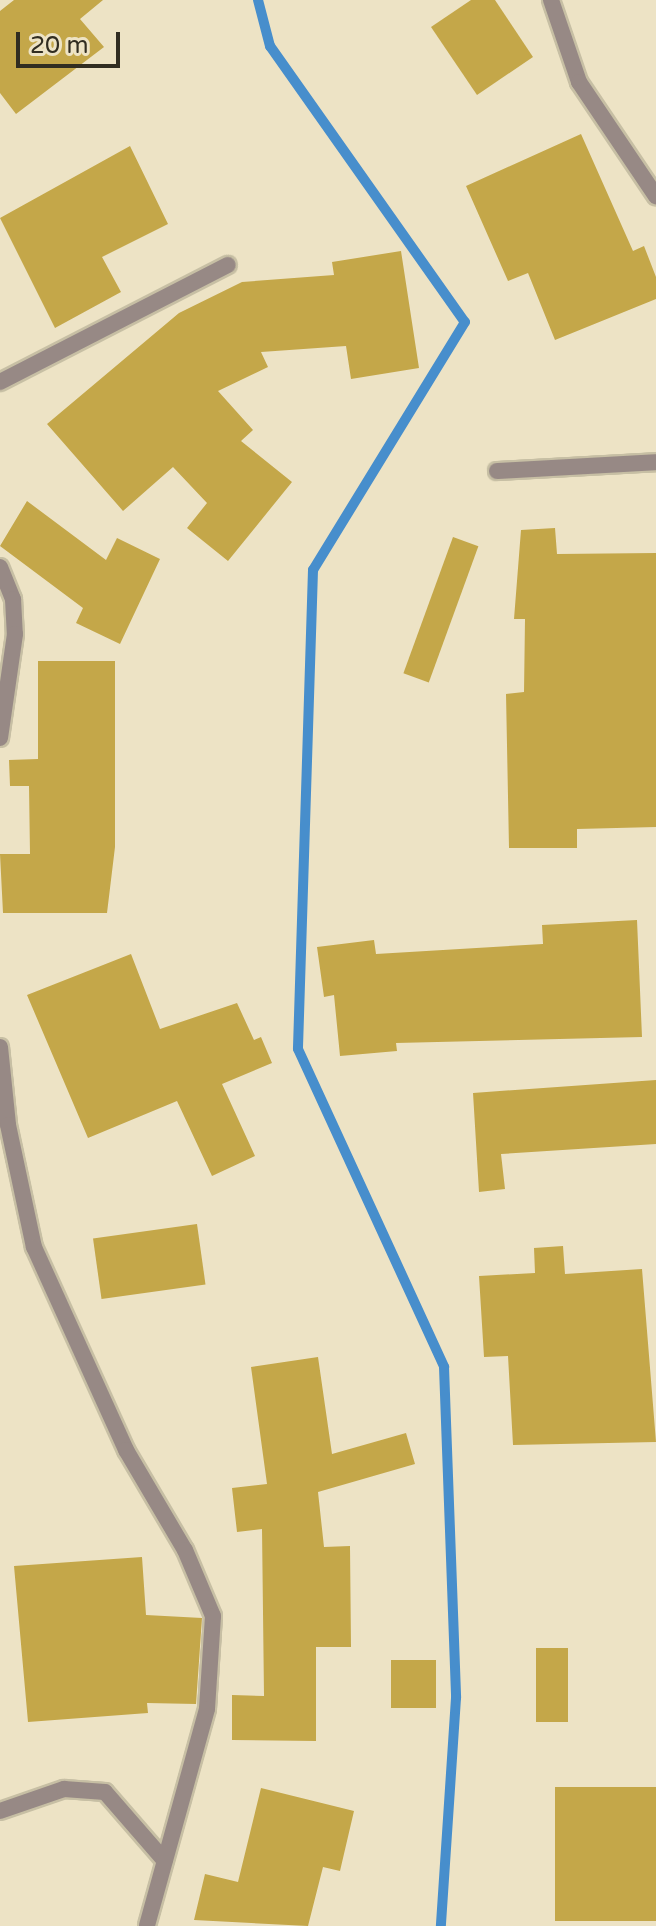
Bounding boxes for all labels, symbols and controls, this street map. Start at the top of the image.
scale bar [20,16,124,66]
text: 20 m [30,31,88,60]

